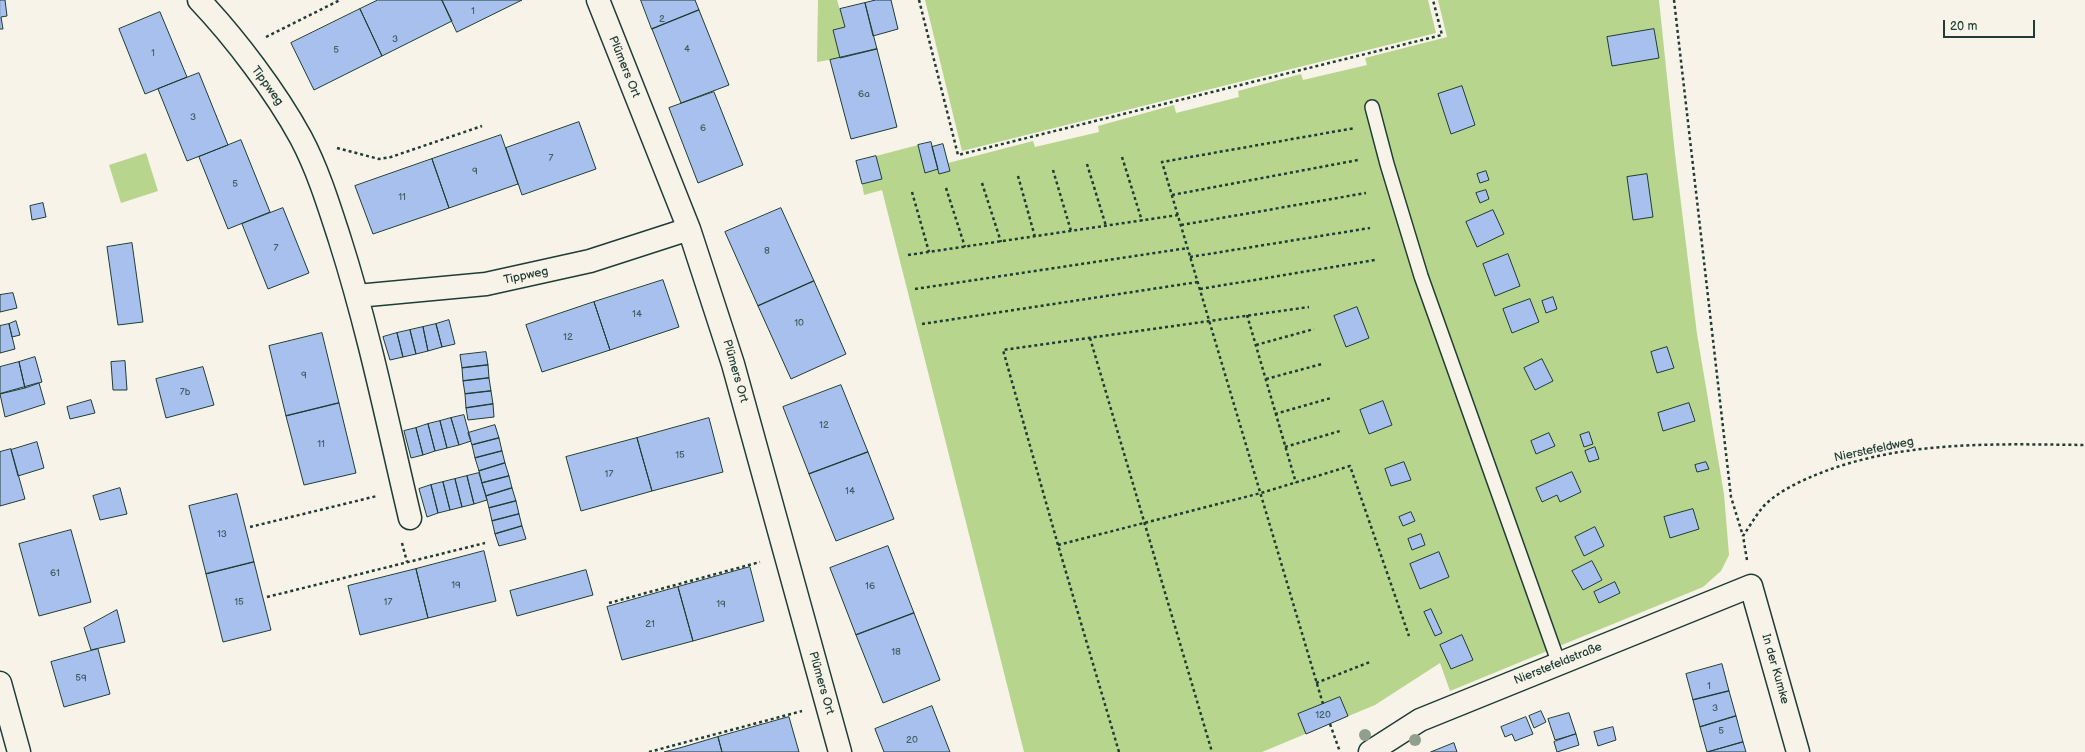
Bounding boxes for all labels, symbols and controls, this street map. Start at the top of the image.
house number: 1 [471,5,475,17]
scale bar [1945,12,2037,38]
house number: 2 [659,13,665,25]
text: 20 m [1950,19,1977,34]
house number: 3 [392,33,398,45]
street label: Plümers Ort [605,34,643,100]
house number: 4 [684,43,690,55]
house number: 5 [333,44,339,56]
house number: 1 [151,47,155,59]
street label: Tippweg [248,63,286,109]
house number: 6a [858,88,870,100]
house number: 3 [190,111,196,123]
house number: 6 [700,122,706,134]
house number: 7 [549,152,553,164]
house number: 9 [472,165,478,177]
house number: 5 [232,178,238,190]
house number: 11 [398,191,406,203]
house number: 7 [274,242,278,254]
house number: 8 [764,245,770,257]
street label: Tippweg [502,264,550,288]
house number: 14 [632,308,642,320]
house number: 10 [794,317,804,329]
house number: 12 [563,331,573,343]
street label: Plümers Ort [719,338,751,404]
house number: 9 [301,369,307,381]
house number: 7b [180,386,190,398]
house number: 12 [819,419,829,431]
street label: Nierstefeldweg [1833,435,1915,465]
house number: 11 [317,438,325,450]
house number: 15 [675,449,685,461]
house number: 17 [605,468,613,480]
house number: 14 [845,485,855,497]
house number: 13 [217,528,227,540]
house number: 61 [50,567,60,579]
house number: 19 [451,579,461,591]
house number: 16 [865,580,875,592]
house number: 15 [234,596,244,608]
house number: 17 [384,596,392,608]
house number: 19 [716,598,726,610]
house number: 21 [645,618,655,630]
street label: In der Kumke [1758,632,1792,706]
street label: Nierstefeldstraße [1512,640,1604,688]
house number: 18 [891,646,901,658]
street label: Plümers Ort [805,650,837,716]
house number: 59 [75,672,87,684]
house number: 1 [1707,680,1711,692]
house number: 3 [1712,702,1718,714]
house number: 120 [1315,709,1331,721]
house number: 5 [1718,725,1724,737]
house number: 20 [906,734,918,746]

